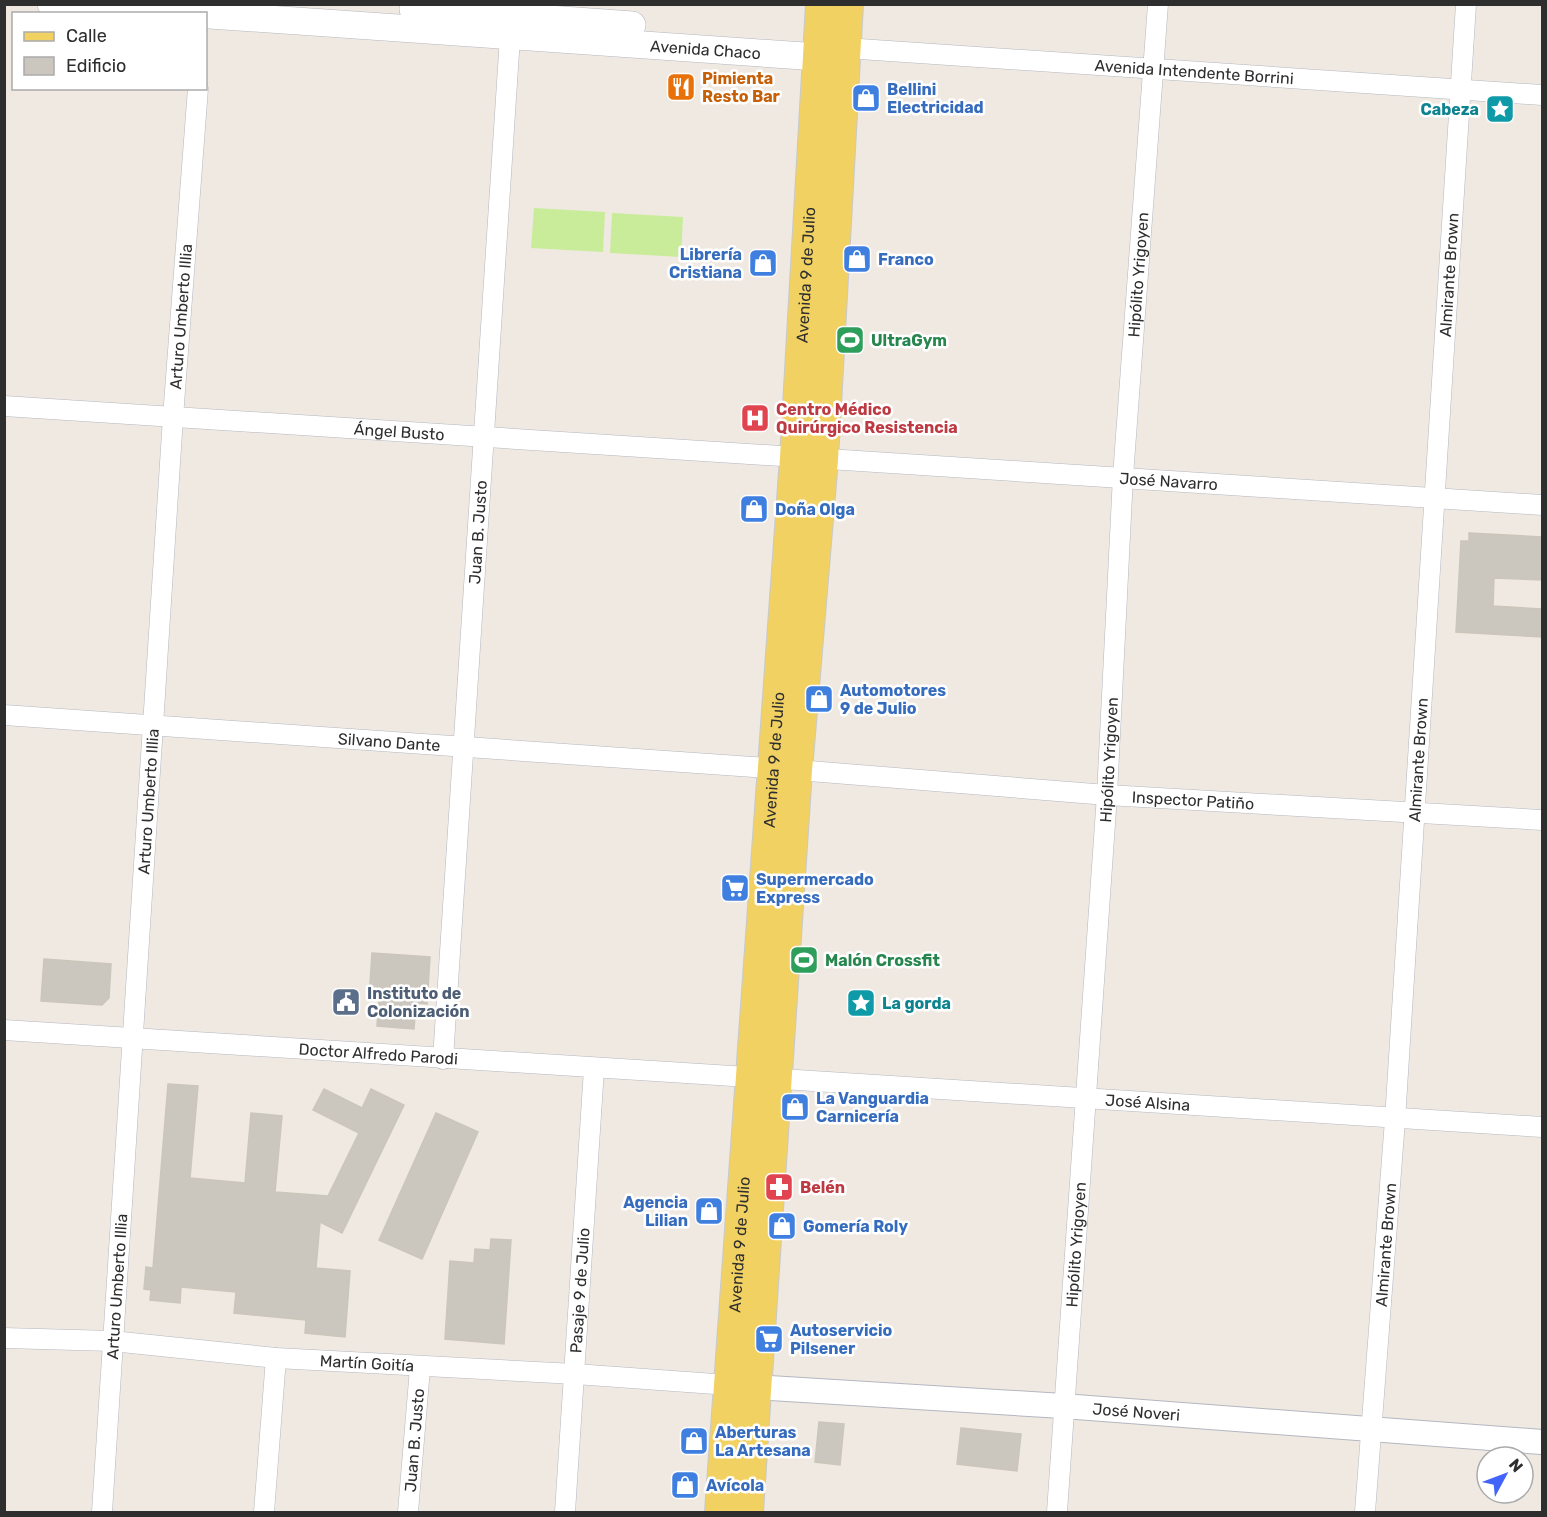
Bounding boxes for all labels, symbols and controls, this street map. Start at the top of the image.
legend [12,12,207,90]
text: Calle [66,25,107,47]
street label: Avenida Chaco [649,36,761,63]
text: Edificio [66,55,126,77]
street label: Avenida Intendente Borrini [1094,55,1294,88]
place label: Pimienta Resto Bar [702,69,781,106]
restaurant icon: Pimienta Resto Bar [665,71,697,103]
place label: Bellini Electricidad [887,80,984,117]
shop icon: Bellini Electricidad [850,82,882,114]
place icon: Cabeza [1484,93,1516,125]
place label: Cabeza [1420,100,1479,119]
street label: Avenida 9 de Julio [792,206,819,343]
street label: Hipólito Yrigoyen [1124,211,1152,338]
street label: Almirante Brown [1435,212,1462,338]
street label: Arturo Umberto Illia [166,243,196,390]
shop icon: Franco [841,243,873,275]
place label: Librería Cristiana [669,245,742,282]
shop icon: Librería Cristiana [747,247,779,279]
place label: Franco [878,250,934,269]
sports icon: UltraGym [834,324,866,356]
place label: UltraGym [871,331,947,350]
place label: Centro Médico Quirúrgico Resistencia [776,400,958,437]
hospital icon: Centro Médico Quirúrgico Resistencia [739,402,771,434]
street label: Ángel Busto [353,419,445,444]
street label: José Navarro [1119,468,1219,494]
street label: Juan B. Justo [465,480,490,585]
shop icon: Doña Olga [738,493,770,525]
place label: Doña Olga [775,500,855,519]
place label: Automotores 9 de Julio [840,681,946,718]
shop icon: Automotores 9 de Julio [803,683,835,715]
street label: Avenida 9 de Julio [759,691,788,828]
street label: Hipólito Yrigoyen [1096,697,1121,823]
street label: Almirante Brown [1404,697,1431,823]
street label: Arturo Umberto Illia [134,728,162,875]
street label: Silvano Dante [337,729,441,755]
street label: Inspector Patiño [1131,787,1255,813]
place label: Supermercado Express [756,870,874,907]
supermarket icon: Supermercado Express [719,872,751,904]
sports icon: Malón Crossfit [788,944,820,976]
place label: Malón Crossfit [825,951,940,970]
place label: Instituto de Colonización [367,984,470,1021]
public building icon: Instituto de Colonización [330,986,362,1018]
place icon: La gorda [845,987,877,1019]
place label: La gorda [882,994,951,1013]
street label: Doctor Alfredo Parodi [298,1039,458,1068]
place label: La Vanguardia Carnicería [816,1089,929,1126]
street label: José Alsina [1105,1090,1191,1114]
shop icon: La Vanguardia Carnicería [779,1091,811,1123]
pharmacy icon: Belén [763,1171,795,1203]
street label: Avenida 9 de Julio [725,1176,753,1313]
place label: Belén [800,1178,845,1197]
street label: Hipólito Yrigoyen [1062,1181,1089,1308]
street label: Almirante Brown [1371,1182,1400,1308]
place label: Agencia Lilian [623,1193,688,1230]
shop icon: Agencia Lilian [693,1195,725,1227]
shop icon: Gomería Roly [766,1210,798,1242]
street label: Arturo Umberto Illia [102,1213,131,1360]
place label: Gomería Roly [803,1217,908,1236]
street label: Pasaje 9 de Julio [566,1227,593,1354]
place label: Autoservicio Pilsener [790,1321,893,1358]
supermarket icon: Autoservicio Pilsener [753,1323,785,1355]
street label: Martín Goitía [319,1351,415,1375]
street label: Juan B. Justo [400,1388,428,1493]
street label: José Noveri [1092,1399,1181,1424]
place label: Aberturas La Artesana [715,1423,811,1460]
shop icon: Aberturas La Artesana [678,1425,710,1457]
north arrow [1475,1445,1535,1505]
text: N [1505,1455,1527,1476]
shop icon: Avícola [669,1469,701,1501]
place label: Avícola [706,1476,764,1495]

